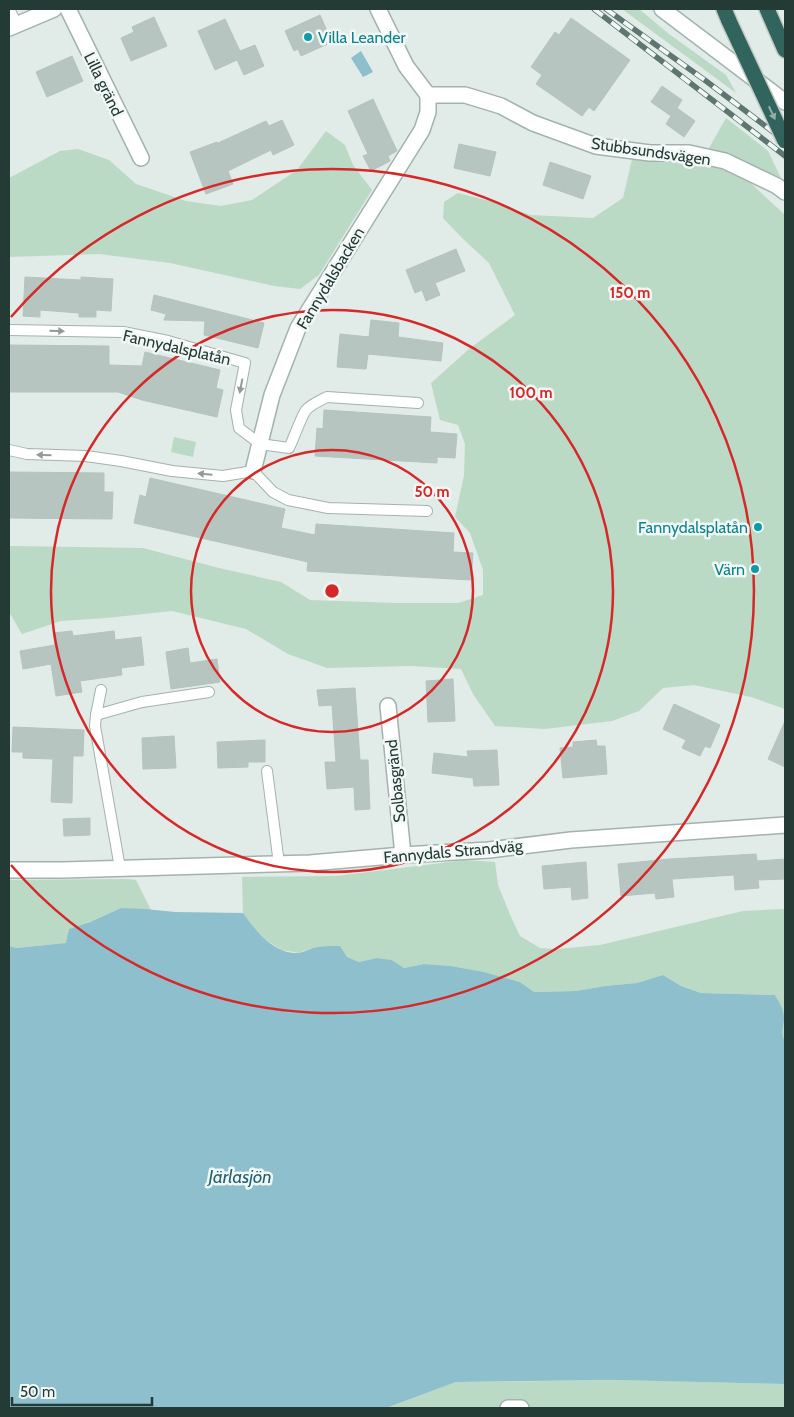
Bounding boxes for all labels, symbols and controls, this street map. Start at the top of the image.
place label: Villa Leander [318,28,406,47]
marker: Villa Leander [302,31,314,43]
street label: Lilla gränd [80,49,127,119]
one-way arrow [768,106,776,120]
street label: Stubbsundsvägen [590,134,712,169]
street label: Fannydalsbacken [293,224,368,333]
text: 150 m [610,284,650,302]
street label: Fannydalsplatån [121,326,233,369]
one-way arrow [50,327,66,335]
one-way arrow [236,379,244,395]
text: 100 m [509,384,553,402]
one-way arrow [36,450,52,458]
one-way arrow [197,470,213,478]
text: 50 m [414,483,450,501]
place label: Fannydalsplatån [638,518,748,537]
marker: Fannydalsplatån [752,521,764,533]
place label: Värn [714,560,745,579]
marker: Värn [749,563,761,575]
centre of rings [323,582,341,600]
street label: Solbasgränd [382,738,409,823]
street label: Fannydals Strandväg [383,836,524,867]
water label: Järlasjön [206,1166,272,1188]
scale bar [12,1374,152,1406]
text: 50 m [20,1383,55,1401]

